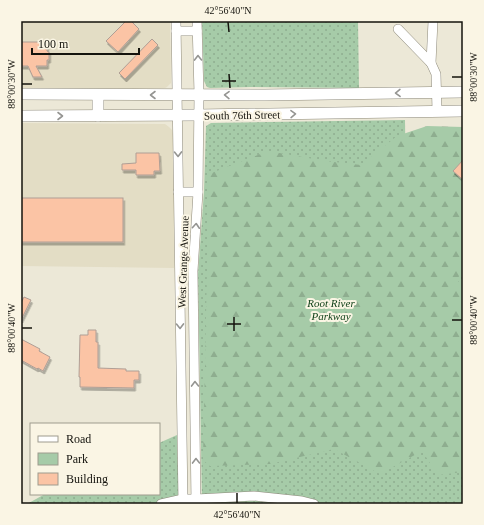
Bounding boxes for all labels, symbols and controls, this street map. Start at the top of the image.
text: 42°56'40"N [204,5,252,16]
scale bar [32,30,139,56]
text: 100 m [38,37,69,51]
text: 88°00'30"W [468,52,479,102]
one-way arrow [194,55,202,61]
text: 88°00'30"W [6,59,17,109]
one-way arrow [395,89,401,97]
one-way arrow [150,91,156,99]
one-way arrow [224,91,230,99]
street label: South 76th Street [204,108,280,122]
one-way arrow [290,110,296,118]
one-way arrow [57,112,63,120]
one-way arrow [174,152,182,158]
street label: West Grange Avenue [175,216,191,308]
one-way arrow [191,223,200,229]
text: 88°00'40"W [468,295,479,345]
park label: Root River Parkway [306,297,355,322]
text: 88°00'40"W [6,303,17,353]
one-way arrow [176,323,184,329]
one-way arrow [191,381,199,387]
legend [30,423,160,495]
text: Road [66,432,91,446]
text: Park [66,452,88,466]
one-way arrow [192,458,200,464]
text: Building [66,472,108,486]
text: 42°56'40"N [213,509,261,520]

